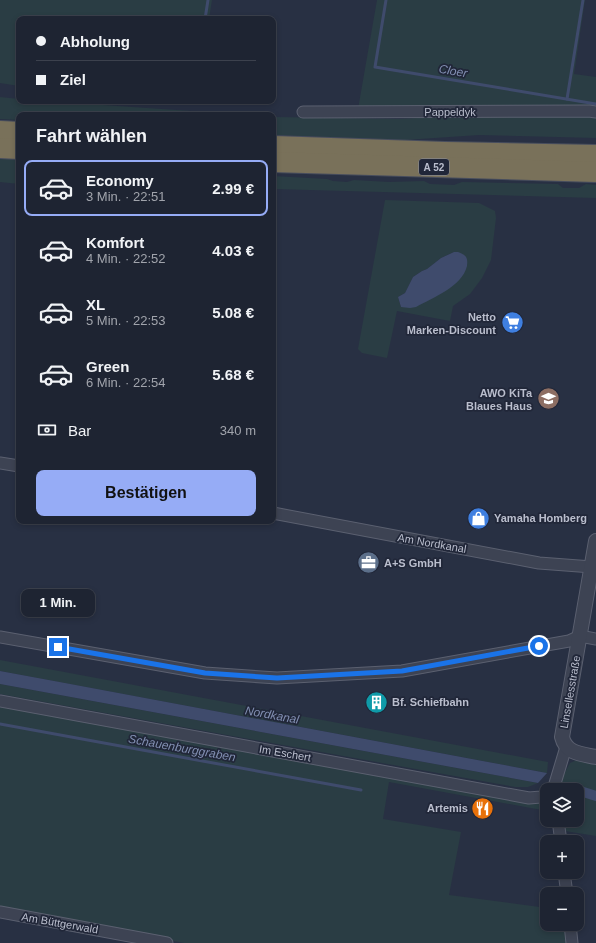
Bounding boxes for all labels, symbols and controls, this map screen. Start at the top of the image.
text: Abholung [60,33,130,50]
water label: Cloer [438,62,469,81]
text: Ziel [60,71,86,88]
street label: Pappeldyk [424,106,476,118]
text: Fahrt wählen [36,126,147,146]
road number: A 52 [419,159,449,175]
icon: car [38,170,74,206]
text: Economy [86,172,154,189]
text: 2.99 € [212,180,254,197]
text: 3 Min. · 22:51 [86,189,166,204]
icon: car [38,232,74,268]
text: Komfort [86,234,144,251]
text: 4.03 € [212,242,254,259]
text: 4 Min. · 22:52 [86,251,166,266]
icon: car [38,294,74,330]
text: XL [86,296,105,313]
text: 5.08 € [212,304,254,321]
supermarket icon: Netto Marken-Discount [499,310,525,336]
place label: Netto Marken-Discount [407,311,496,336]
text: 5 Min. · 22:53 [86,313,166,328]
icon: car [38,356,74,392]
text: Green [86,358,129,375]
text: 5.68 € [212,366,254,383]
text: 6 Min. · 22:54 [86,375,166,390]
school or university icon: AWO KiTa Blaues Haus [535,386,561,412]
place label: AWO KiTa Blaues Haus [466,387,533,412]
icon: cash [36,419,58,441]
text: Bar [68,422,91,439]
text: 340 m [220,423,256,438]
button: Bestätigen [36,470,256,516]
shop icon: Yamaha Homberg [466,505,492,531]
place label: Yamaha Homberg [494,512,587,524]
street label: Am Nordkanal [397,531,467,555]
office icon: A+S GmbH [355,550,381,576]
place label: A+S GmbH [384,557,442,569]
callout: 1 Min. [21,589,95,617]
text: 1 Min. [40,595,76,610]
route start [530,637,548,655]
route end [49,638,67,656]
street label: Linsellesstraße [558,655,582,729]
building icon: Bf. Schiefbahn [363,689,389,715]
place label: Bf. Schiefbahn [392,696,469,708]
water label: Nordkanal [244,703,300,727]
water label: Schauenburggraben [127,732,237,764]
street label: Im Eschert [258,743,312,763]
map controls [540,783,584,931]
button: layers [540,783,584,827]
restaurant icon: Artemis [470,795,496,821]
place label: Artemis [427,802,468,814]
button: + [540,835,584,879]
button: − [540,887,584,931]
street label: Am Büttgerwald [21,910,99,936]

